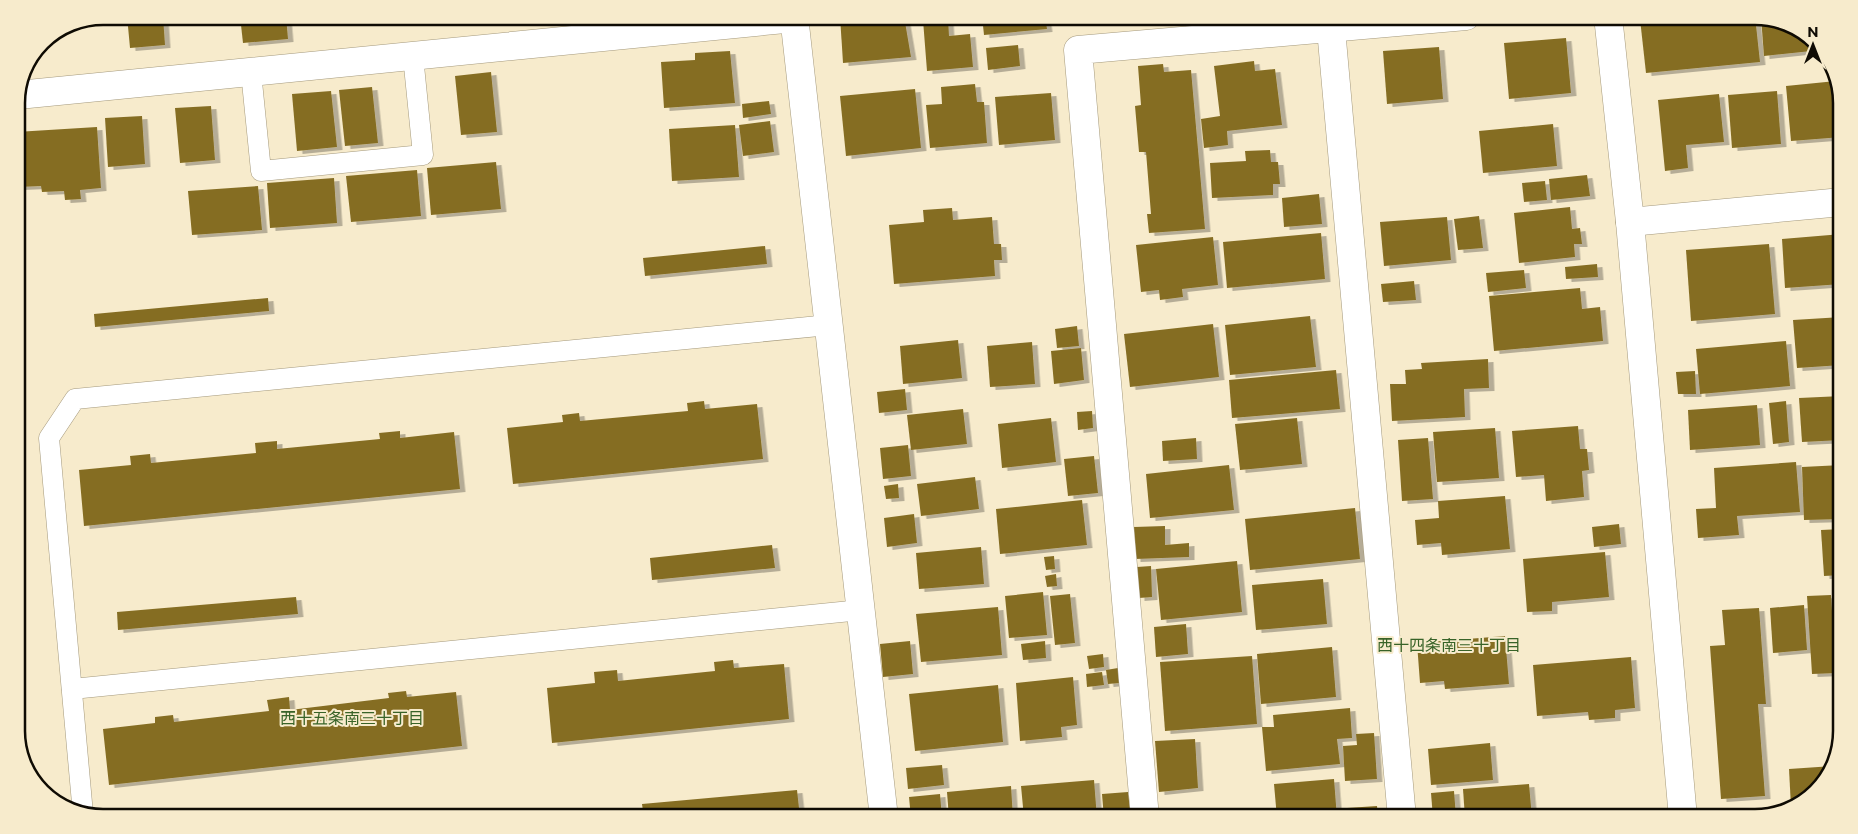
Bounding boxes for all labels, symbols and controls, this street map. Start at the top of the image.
north arrow [1788,20,1838,70]
text: N [1807,23,1819,41]
district label: 西十四条南三十丁目 [1377,636,1521,655]
district label: 西十五条南三十丁目 [280,709,424,728]

